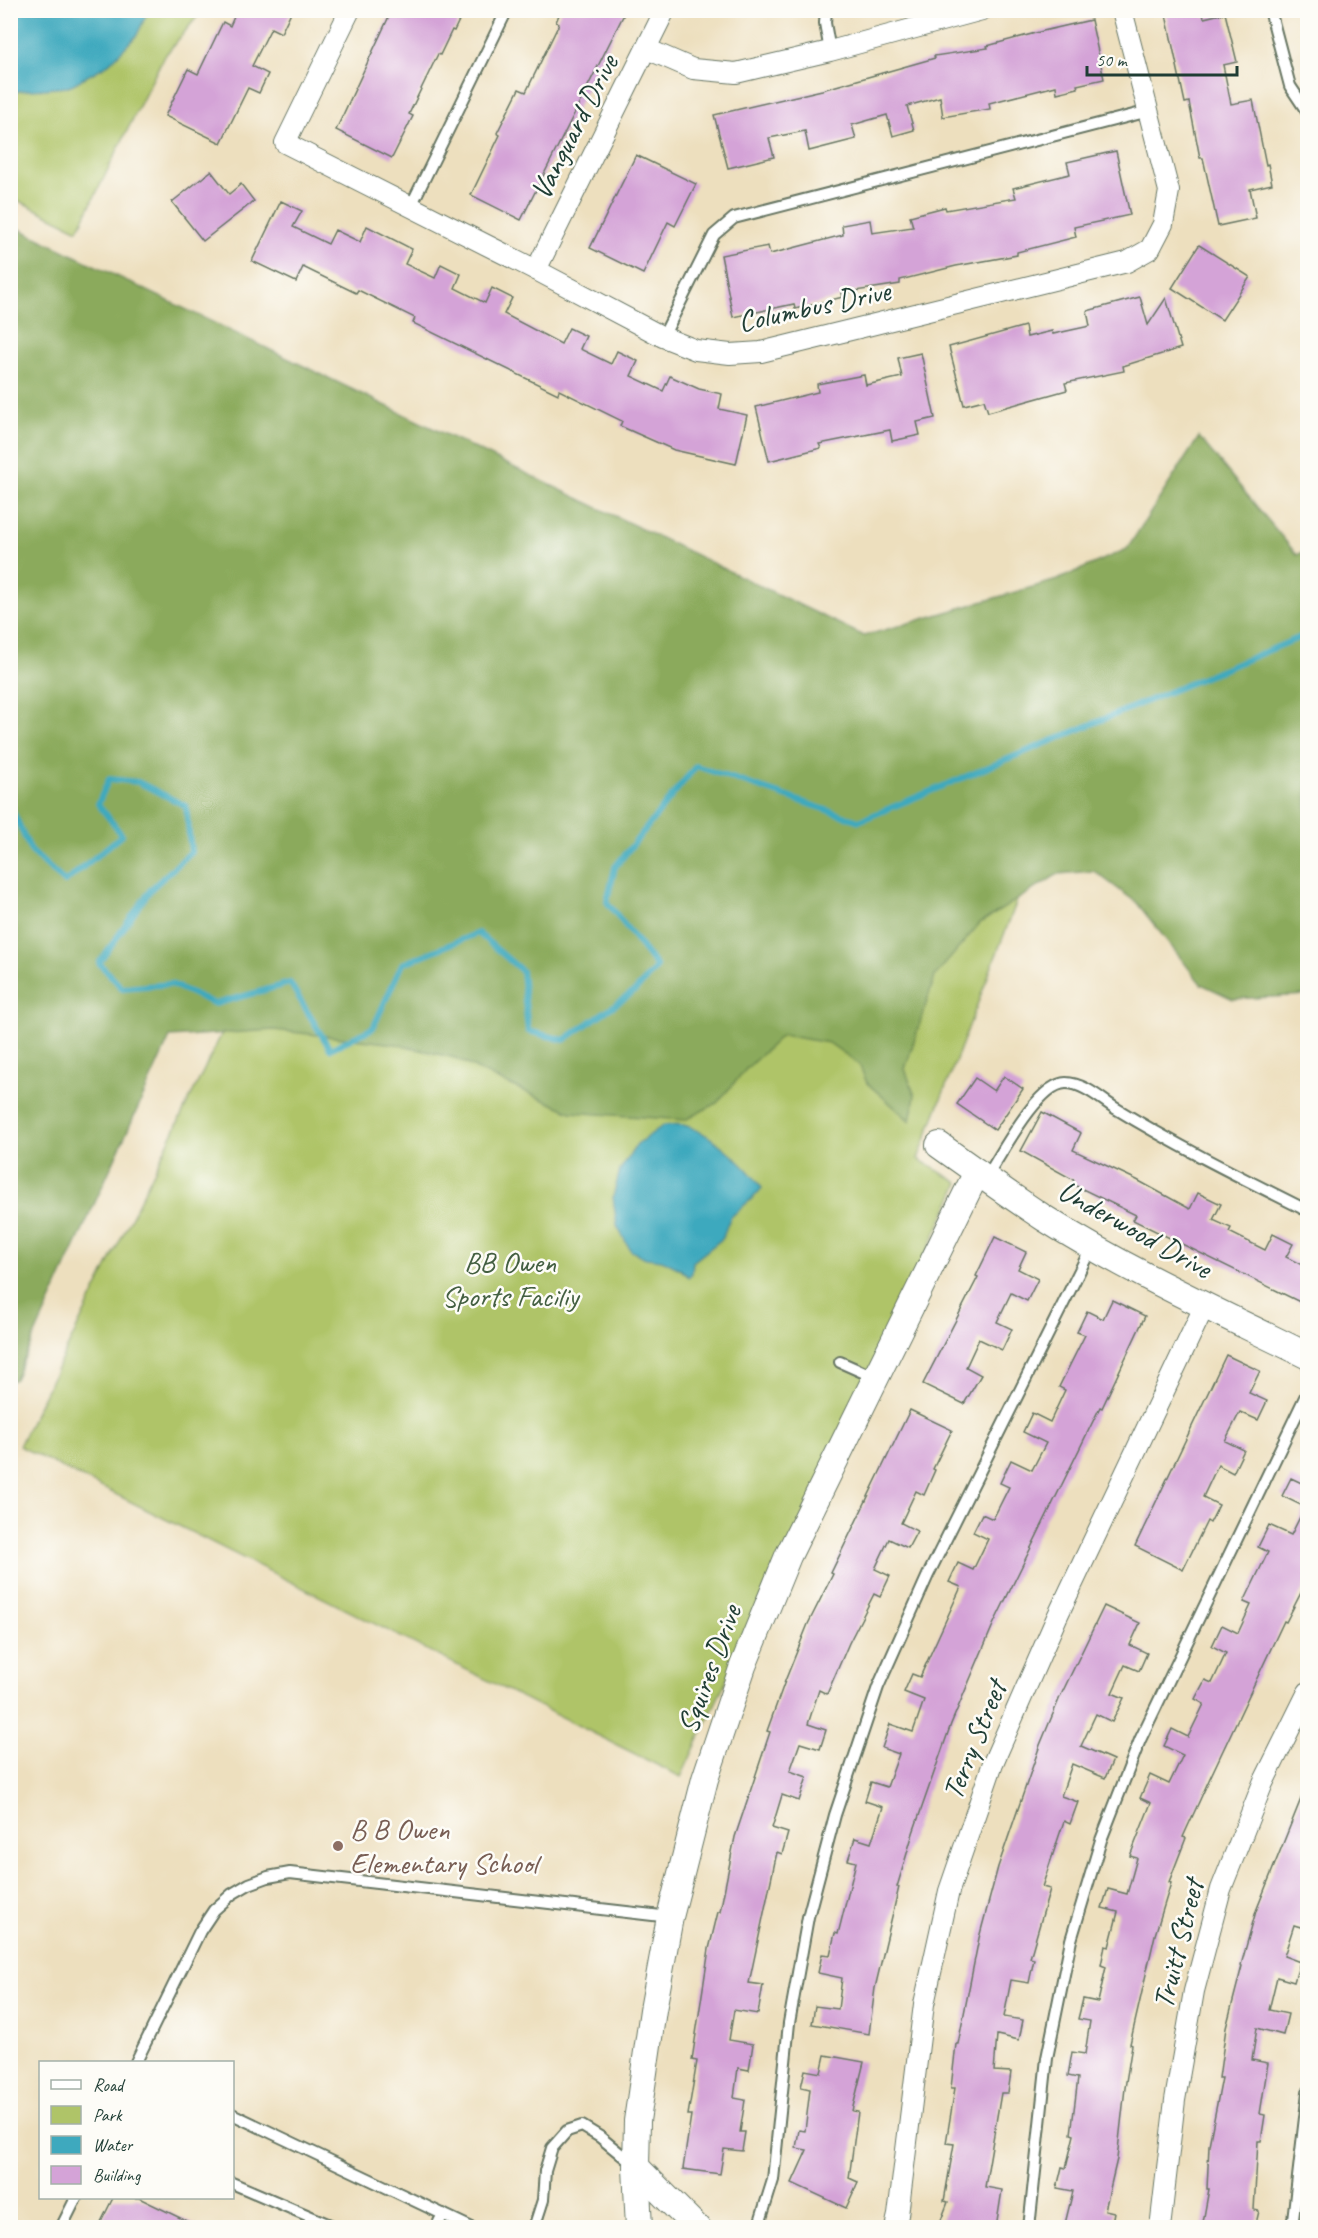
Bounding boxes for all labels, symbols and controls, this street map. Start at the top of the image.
scale bar [1087,39,1237,77]
street label: Vanguard Drive [521,46,628,206]
text: 50 m [1096,49,1129,71]
street label: Columbus Drive [735,271,896,341]
street label: Underwood Drive [1052,1171,1220,1288]
park label: BB Owen Sports Faciliy [442,1243,581,1315]
street label: Squires Drive [668,1598,750,1738]
street label: Terry Street [933,1671,1016,1805]
place label: B B Owen Elementary School [350,1810,542,1882]
marker: B B Owen Elementary School [331,1839,345,1853]
street label: Truitt Street [1144,1872,1213,2012]
legend [39,2061,234,2199]
text: Road [93,2074,126,2096]
text: Park [93,2104,123,2126]
text: Water [93,2134,134,2156]
text: Building [93,2164,142,2186]

